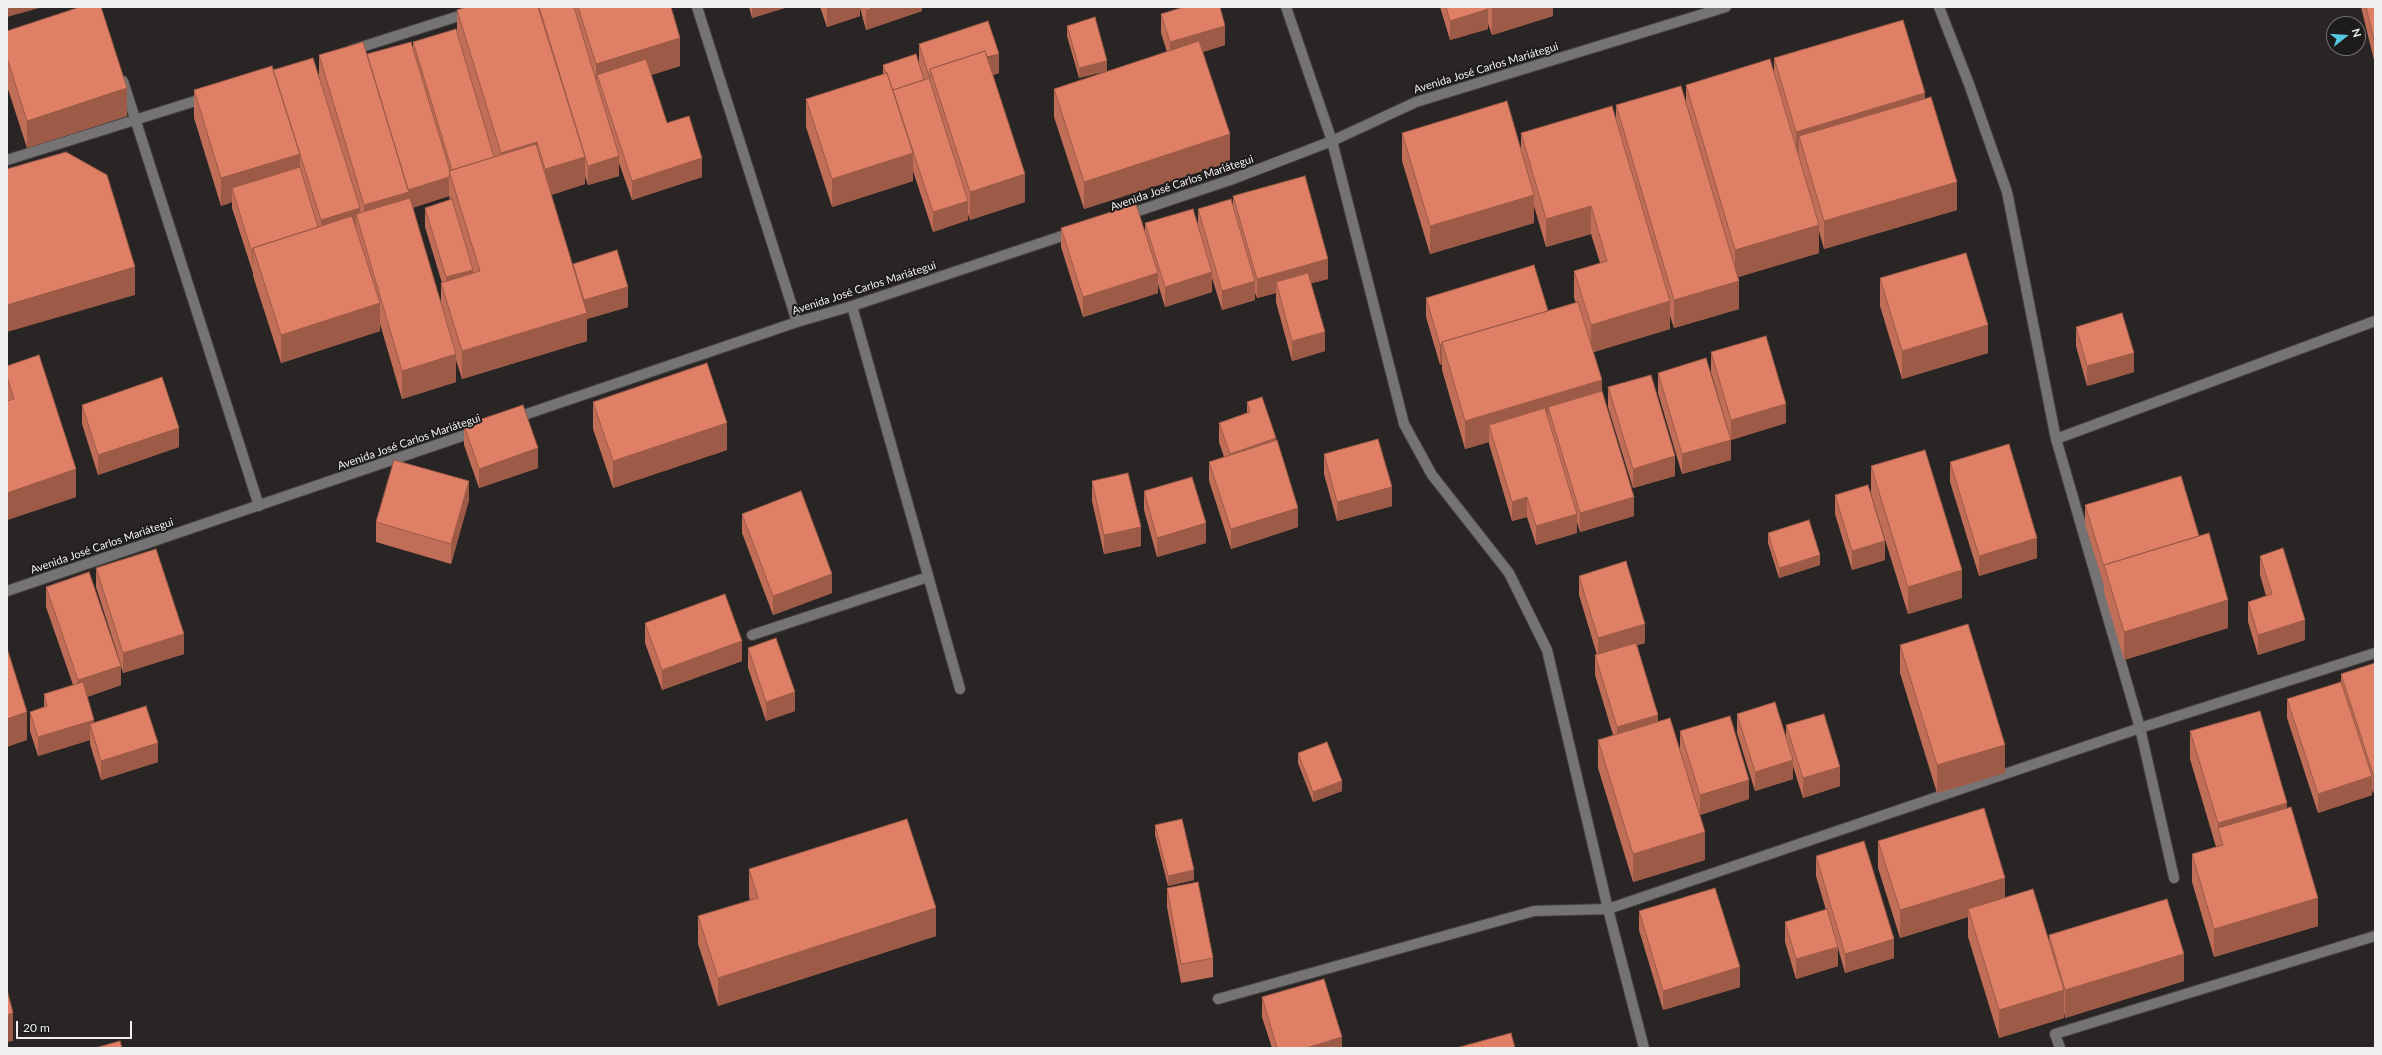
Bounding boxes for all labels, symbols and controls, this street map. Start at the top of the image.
north arrow [2326,16,2366,56]
text: N [2350,27,2364,39]
street label: Avenida José Carlos Mariátegui [1412,40,1560,96]
street label: Avenida José Carlos Mariátegui [1109,152,1255,214]
street label: Avenida José Carlos Mariátegui [790,258,938,318]
street label: Avenida José Carlos Mariátegui [336,411,482,473]
street label: Avenida José Carlos Mariátegui [29,515,175,577]
scale bar [18,1013,134,1039]
text: 20 m [23,1020,50,1035]

